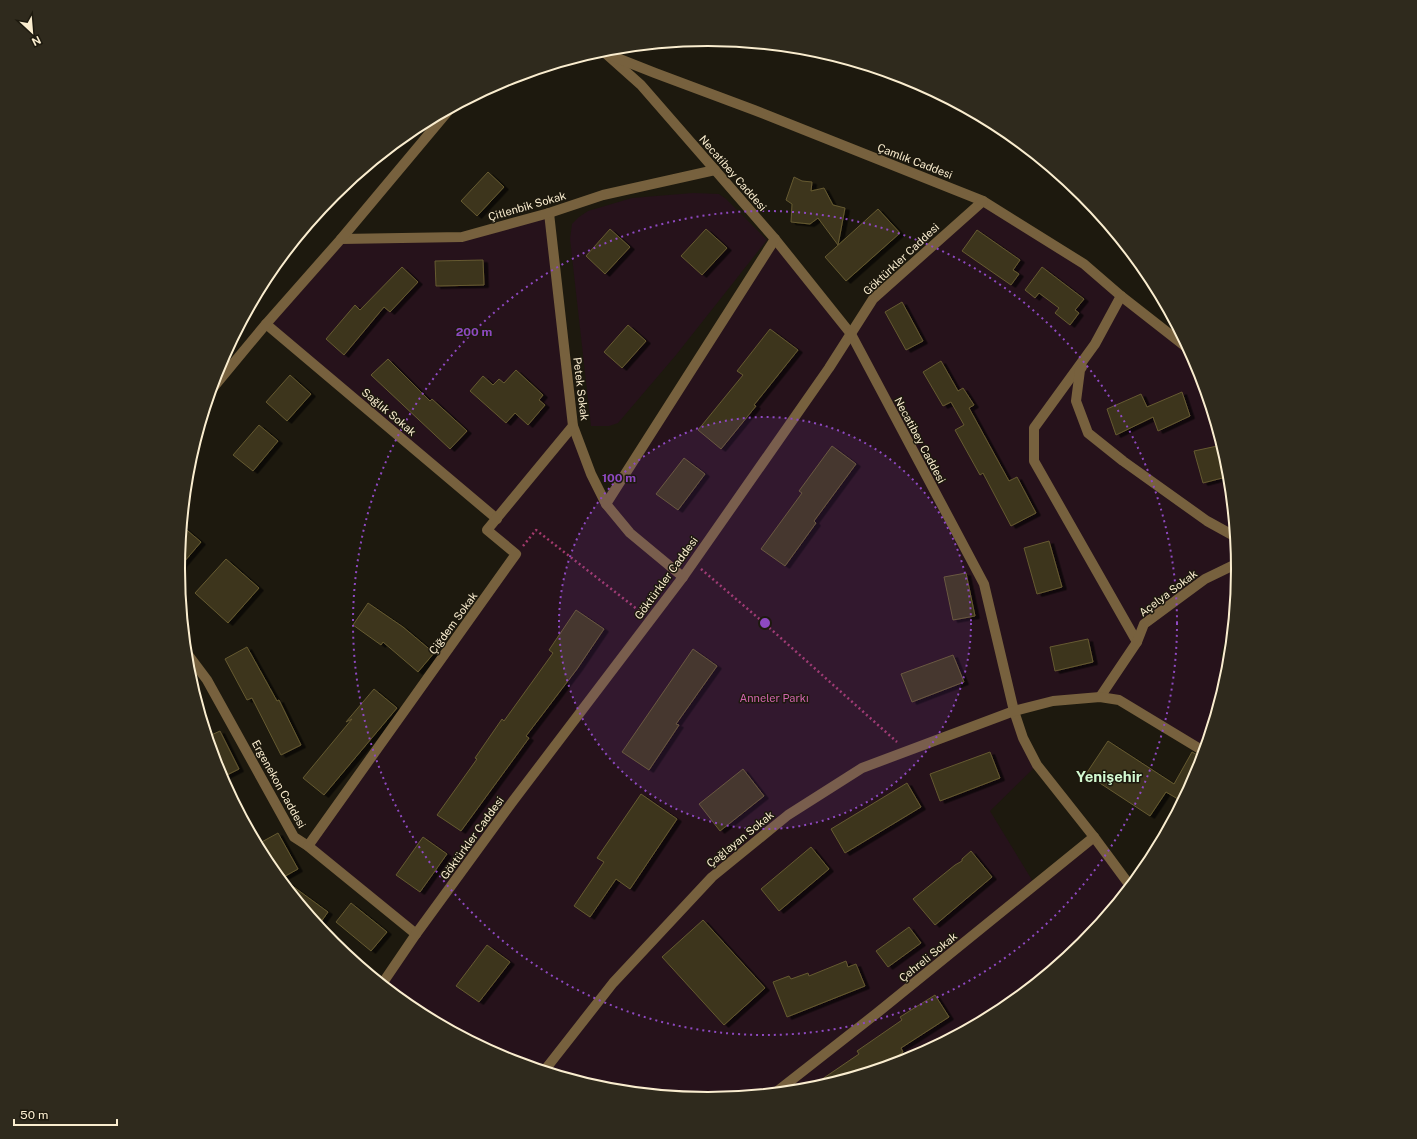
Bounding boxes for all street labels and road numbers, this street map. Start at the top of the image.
street label: Necatibey Caddesi [697,133,769,213]
street label: Çamlık Caddesi [876,141,954,182]
street label: Çitlenbik Sokak [487,189,568,224]
street label: Göktürkler Caddesi [861,221,941,297]
street label: Petek Sokak [571,357,591,421]
street label: Sağlık Sokak [359,386,419,438]
street label: Necatibey Caddesi [892,395,948,485]
street label: Göktürkler Caddesi [632,534,700,622]
street label: Açelya Sokak [1137,567,1200,619]
street label: Çiğdem Sokak [426,590,480,657]
street label: Ergenekon Caddesi [250,738,308,830]
street label: Göktürkler Caddesi [438,794,506,882]
street label: Çağlayan Sokak [704,808,776,870]
street label: Çehreli Sokak [897,930,960,985]

